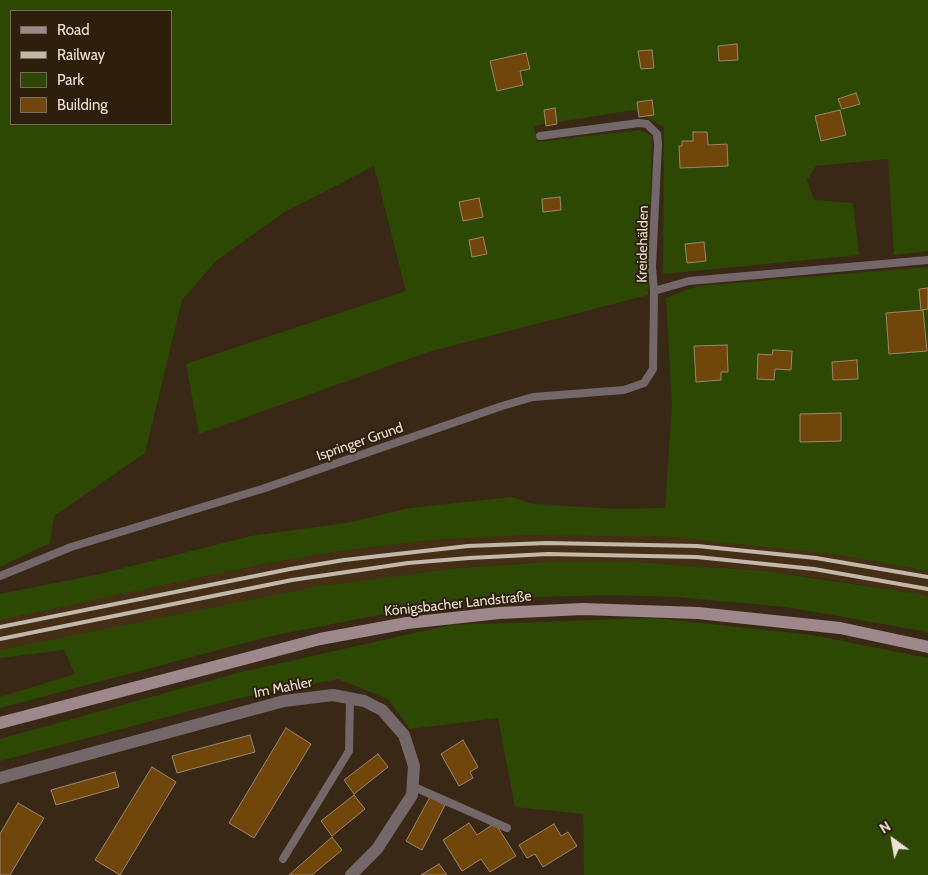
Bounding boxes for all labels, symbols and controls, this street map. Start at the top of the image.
legend [10,10,172,125]
text: Road [57,21,90,39]
text: Railway [57,46,105,64]
text: Park [57,71,84,89]
text: Building [57,96,108,114]
street label: Kreidehälden [634,205,652,283]
street label: Ispringer Grund [314,419,406,465]
street label: Königsbacher Landstraße [384,588,532,620]
street label: Im Mahler [252,674,314,702]
north arrow [868,815,918,865]
text: N [876,817,894,838]

